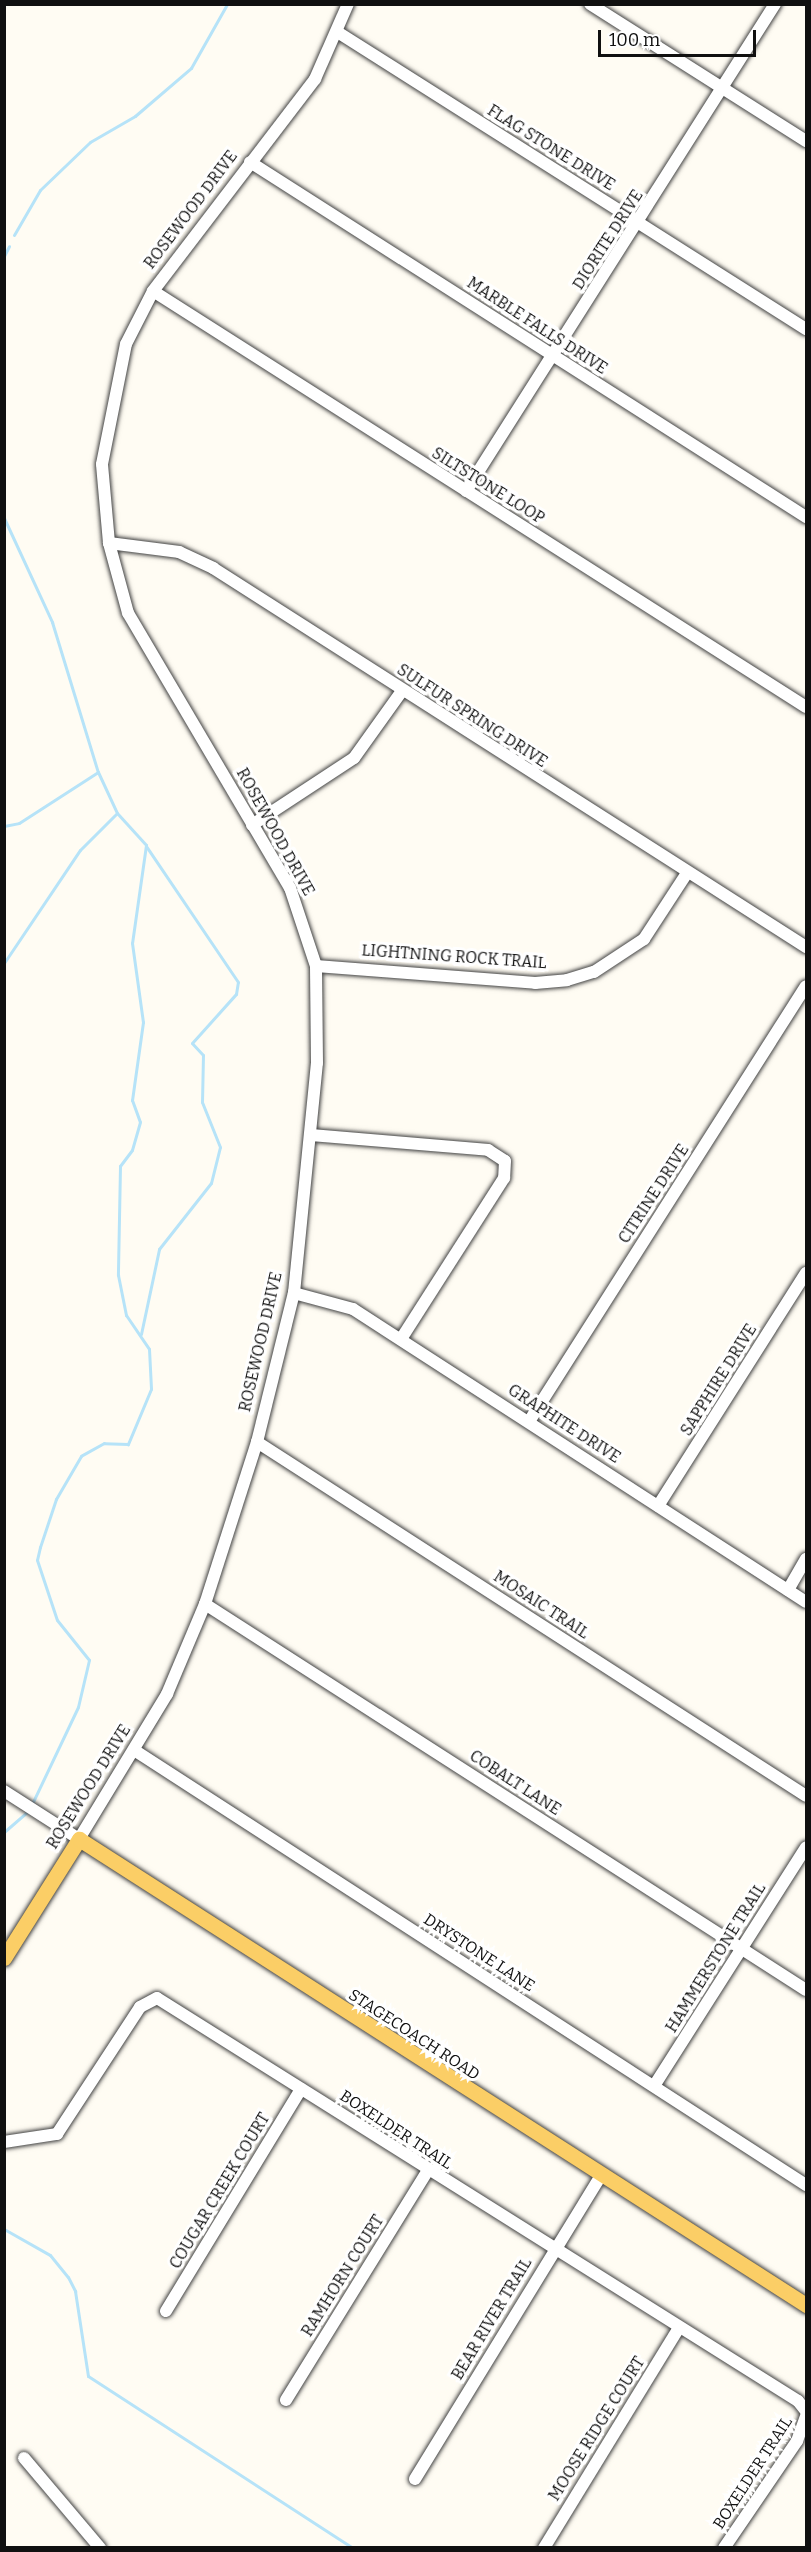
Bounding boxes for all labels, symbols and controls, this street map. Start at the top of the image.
scale bar [601,18,758,56]
text: 100 m [609,29,660,51]
street label: FLAG STONE DRIVE [484,101,618,195]
street label: ROSEWOOD DRIVE [140,147,242,273]
street label: DIORITE DRIVE [569,187,647,293]
street label: MARBLE FALLS DRIVE [463,273,611,379]
street label: SILTSTONE LOOP [428,444,548,528]
street label: SULFUR SPRING DRIVE [393,660,551,772]
street label: ROSEWOOD DRIVE [232,765,318,899]
street label: LIGHTNING ROCK TRAIL [361,941,547,973]
street label: CITRINE DRIVE [615,1141,693,1247]
street label: ROSEWOOD DRIVE [236,1270,286,1414]
street label: SAPPHIRE DRIVE [677,1321,761,1439]
street label: GRAPHITE DRIVE [504,1381,624,1467]
street label: MOSAIC TRAIL [490,1567,592,1643]
street label: ROSEWOOD DRIVE [43,1721,135,1853]
street label: COBALT LANE [466,1746,564,1820]
street label: HAMMERSTONE TRAIL [662,1880,770,2036]
street label: DRYSTONE LANE [420,1910,538,1996]
street label: STAGECOACH ROAD [345,1986,483,2084]
street label: BOXELDER TRAIL [336,2086,456,2174]
street label: COUGAR CREEK COURT [166,2110,274,2272]
street label: RAMHORN COURT [298,2212,388,2340]
street label: BEAR RIVER TRAIL [448,2254,536,2384]
street label: MOOSE RIDGE COURT [545,2353,649,2505]
street label: BOXELDER TRAIL [709,2413,797,2533]

